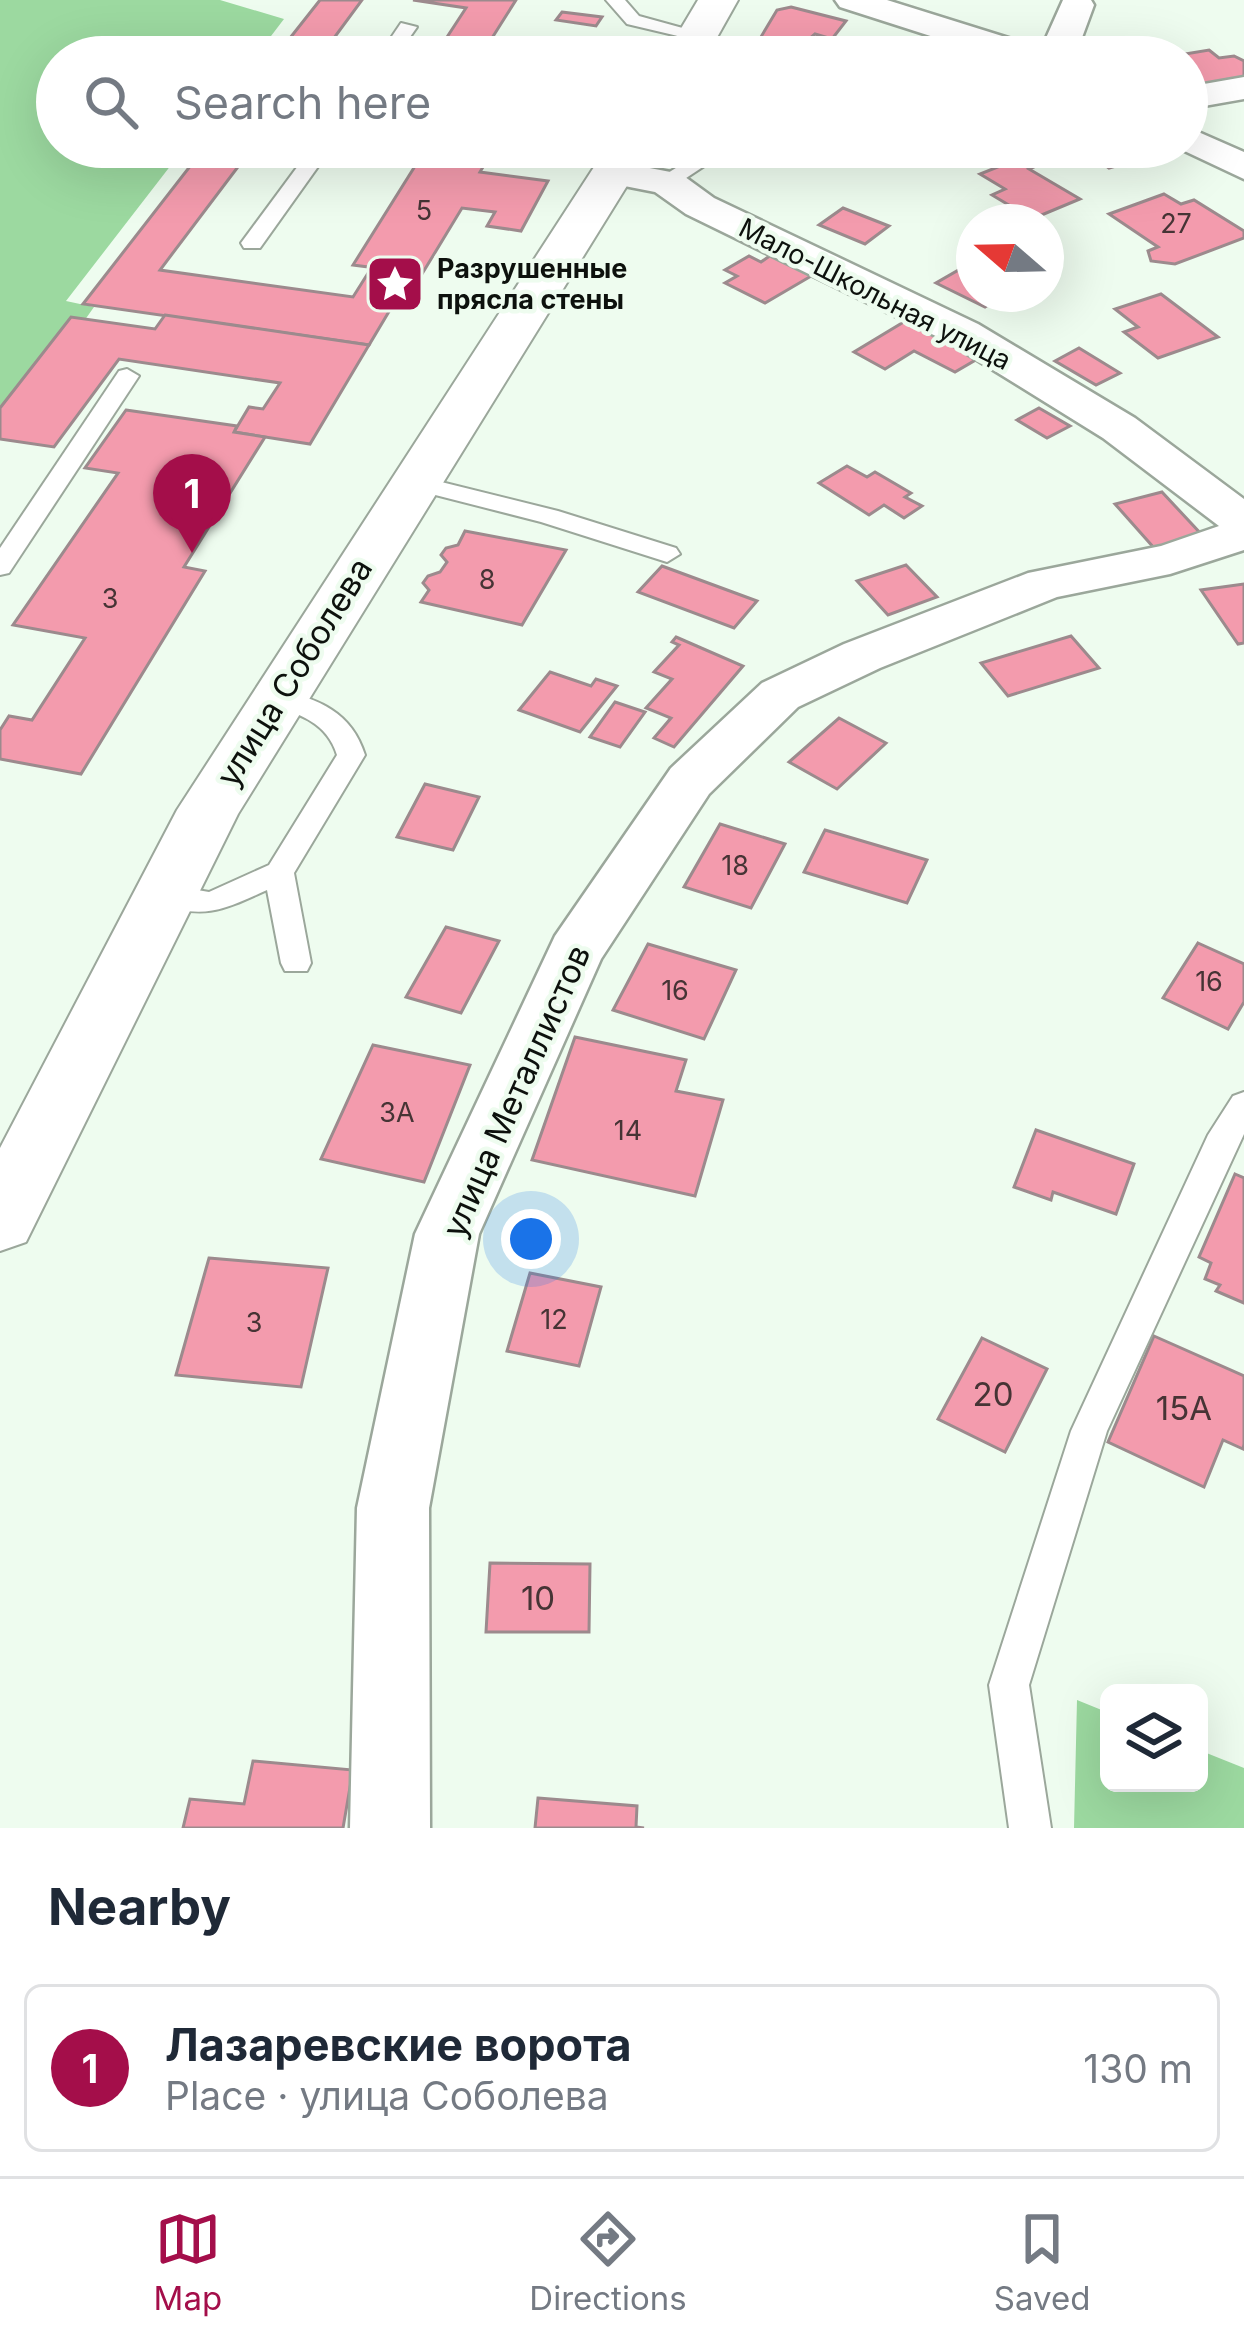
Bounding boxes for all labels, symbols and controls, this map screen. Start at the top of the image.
search box [36,36,1208,168]
icon: search [78,69,144,135]
text: Search here [174,75,431,130]
house number: 5 [416,194,432,227]
north arrow [956,204,1064,312]
house number: 27 [1160,207,1192,240]
street label: Мало-Школьная улица [734,211,1016,377]
place label: Разрушенные прясла стены [437,252,627,316]
place icon: Разрушенные прясла стены [364,253,426,315]
pin: 1 [153,454,231,553]
street label: улица Соболева [208,550,380,794]
house number: 8 [479,563,495,596]
house number: 3 [102,582,118,615]
house number: 18 [721,849,749,882]
street label: улица Металлистов [434,939,598,1243]
house number: 16 [1195,965,1223,998]
house number: 16 [661,974,689,1007]
house number: 3А [379,1096,415,1129]
house number: 14 [614,1114,642,1147]
your location [501,1209,561,1269]
house number: 12 [540,1303,568,1336]
house number: 3 [246,1306,262,1339]
house number: 20 [973,1374,1013,1414]
house number: 15А [1156,1388,1212,1428]
house number: 10 [521,1578,555,1618]
map controls [1100,1684,1208,1792]
button: layers [1100,1684,1208,1792]
text: Nearby [48,1876,231,1937]
text: Лазаревские ворота [165,2017,632,2072]
text: 1 [82,2045,98,2092]
text: 130 m [1083,2045,1193,2092]
text: Place · улица Соболева [165,2072,609,2119]
tab: Map [154,2206,222,2318]
tab: Directions [529,2206,687,2318]
tab: Saved [994,2206,1090,2318]

